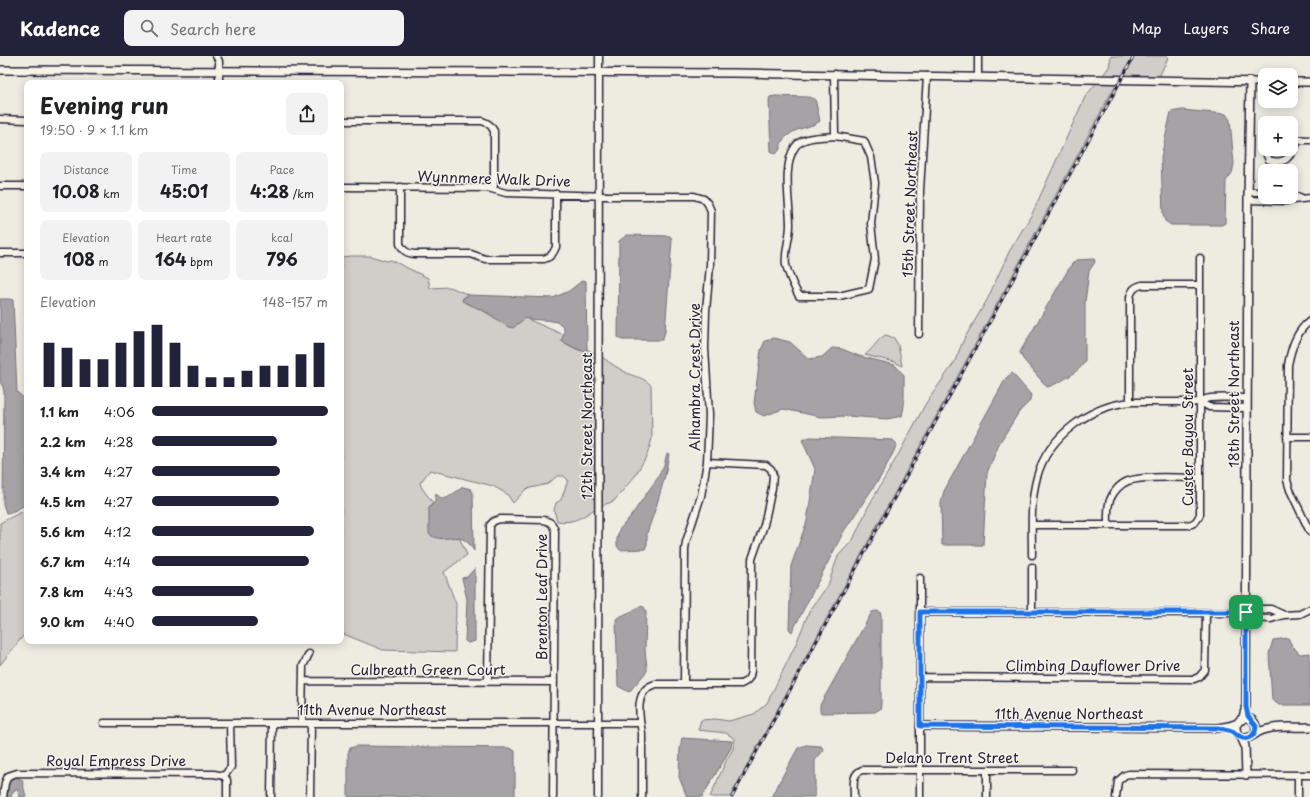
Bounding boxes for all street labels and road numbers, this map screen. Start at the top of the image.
street label: 15th Street Northeast [896,130,923,278]
street label: Wynnmere Walk Drive [417,165,571,192]
street label: Alhambra Crest Drive [684,303,705,451]
street label: 18th Street Northeast [1223,320,1244,468]
street label: 12th Street Northeast [576,352,597,500]
street label: Custer Bayou Street [1177,367,1198,506]
street label: Brenton Leaf Drive [531,534,552,660]
street label: Climbing Dayflower Drive [1006,655,1180,676]
street label: Culbreath Green Court [350,659,506,680]
street label: 11th Avenue Northeast [298,699,447,720]
street label: 11th Avenue Northeast [995,703,1144,724]
street label: Delano Trent Street [885,747,1019,768]
street label: Royal Empress Drive [46,750,186,771]

